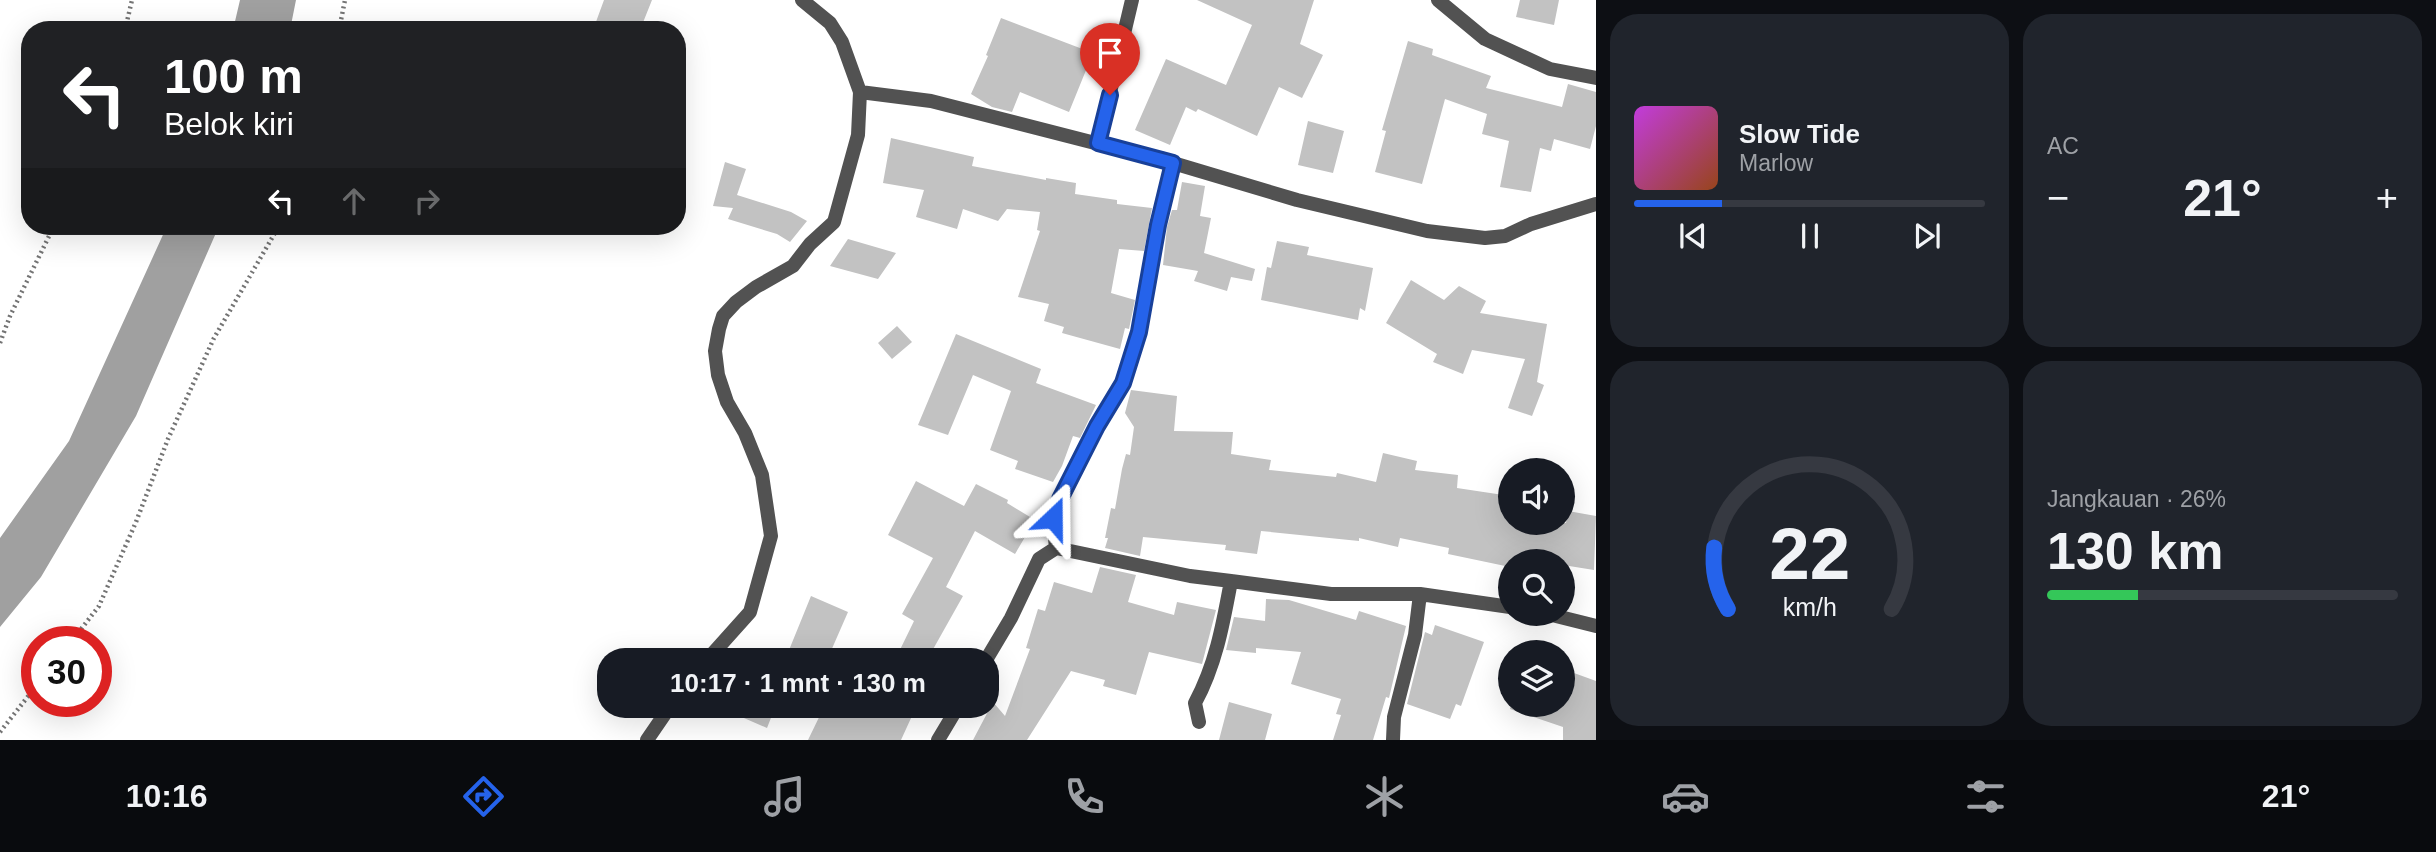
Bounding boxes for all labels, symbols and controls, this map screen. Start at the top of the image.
pin [1080,23,1140,95]
icon: arrive [1091,34,1129,72]
icon: left [49,49,140,140]
text: 100 m [164,49,303,103]
text: Belok kiri [164,106,294,142]
text: Slow Tide [1739,119,1860,149]
text: AC [2047,133,2079,159]
text: Marlow [1739,150,1813,176]
text: 21° [2183,169,2262,227]
text: − [2047,177,2069,219]
text: + [2376,177,2398,219]
icon: left [262,182,300,220]
icon: ahead [335,182,373,220]
icon: right [408,182,446,220]
icon: previous [1674,217,1712,255]
icon: pause [1791,217,1829,255]
icon: next [1908,217,1946,255]
map controls [1498,458,1575,717]
button: sound [1498,458,1575,535]
position arrow [1016,481,1090,555]
text: Jangkauan · 26% [2047,486,2226,512]
text: 22 [1769,514,1850,595]
text: 130 km [2047,522,2223,580]
button: search [1498,549,1575,626]
text: km/h [1782,593,1837,621]
speed limit sign: 30 [21,626,112,717]
button: layers [1498,640,1575,717]
text: 10:17 · 1 mnt · 130 m [670,668,926,698]
icon: directions [459,772,508,821]
icon: music [760,772,809,821]
icon: phone [1060,772,1109,821]
icon: climate [1360,772,1409,821]
icon: car [1661,772,1710,821]
icon: filters [1961,772,2010,821]
text: 10:16 [126,778,208,814]
text: 21° [2262,778,2310,814]

